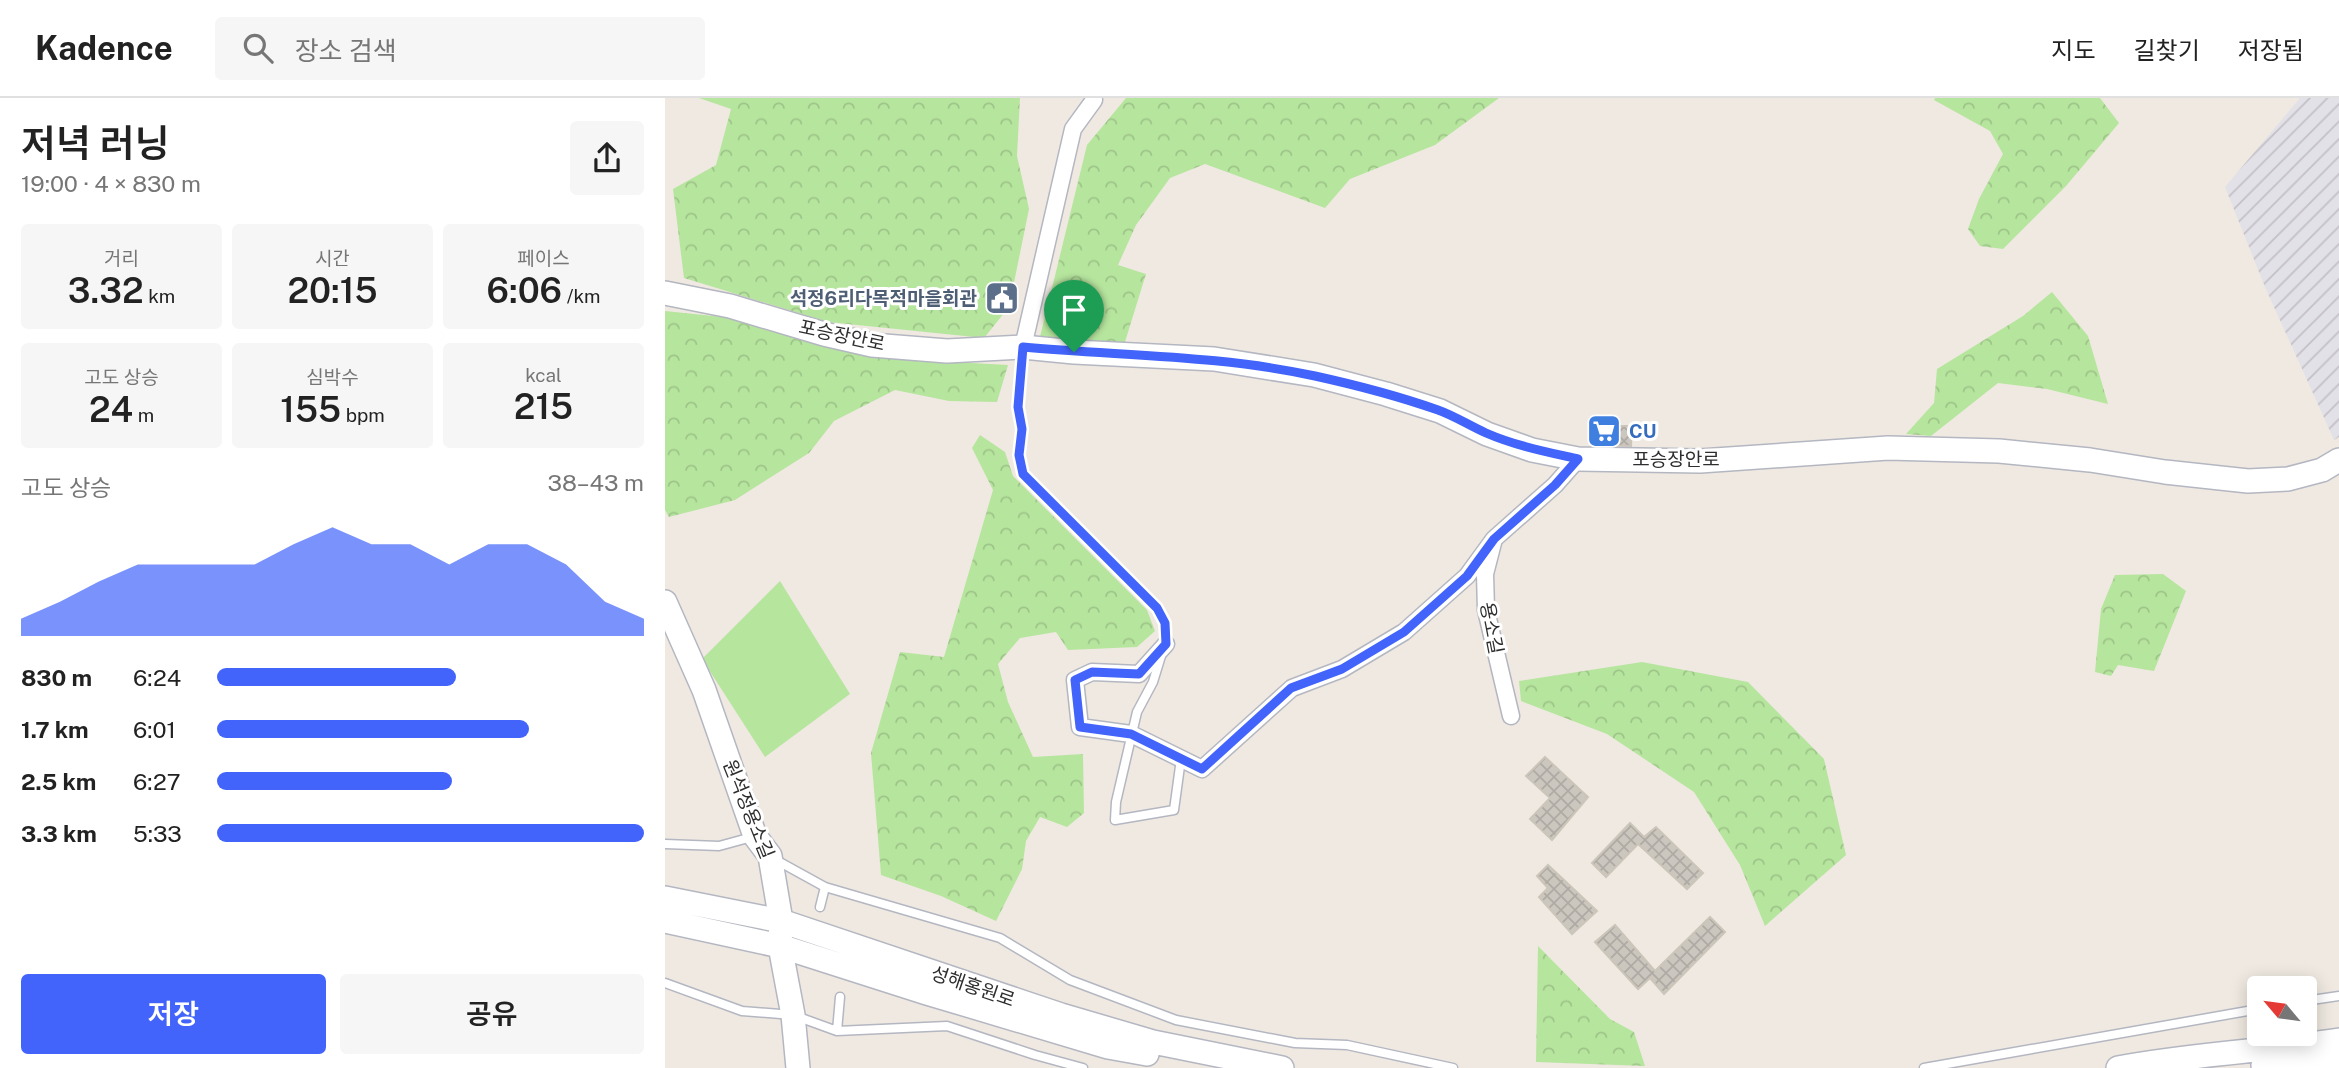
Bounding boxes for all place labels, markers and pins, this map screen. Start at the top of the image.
public building icon: 석정6리다목적마을회관 [983,279,1021,317]
pin [1044,280,1104,352]
place label: 석정6리다목적마을회관 [790,287,978,309]
supermarket icon: CU [1585,412,1623,450]
place label: CU [1629,420,1656,442]

